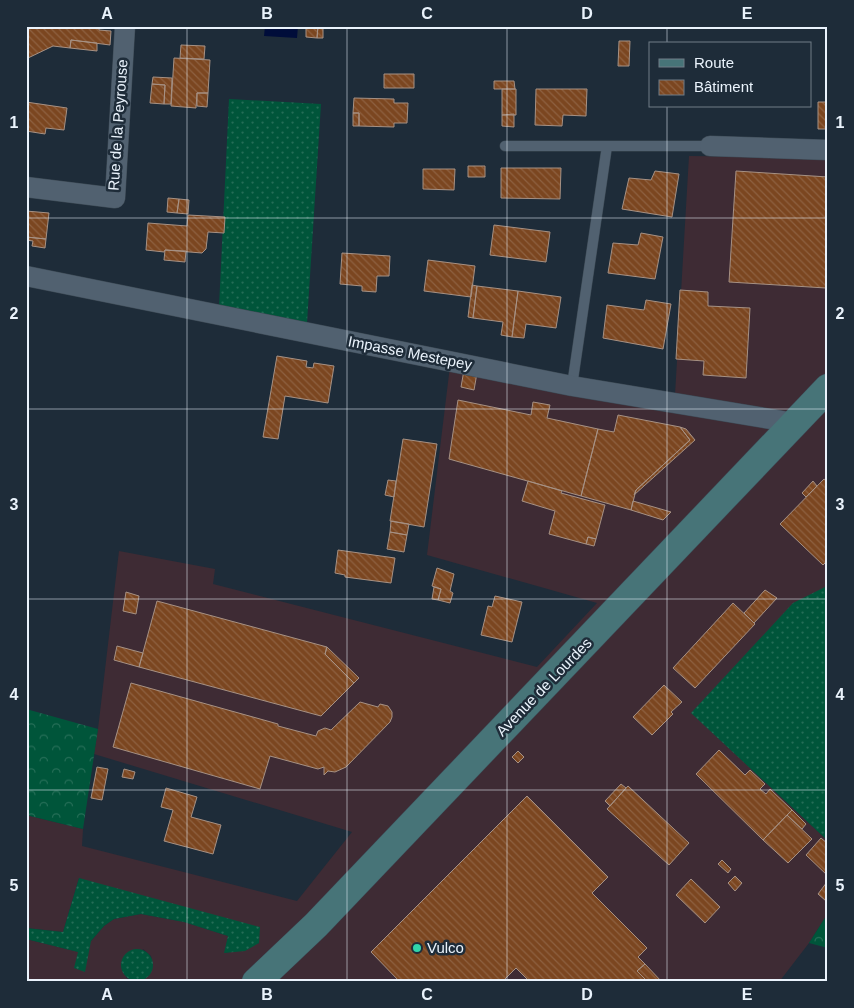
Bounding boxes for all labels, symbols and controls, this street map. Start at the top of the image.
text: A [101,5,113,22]
text: B [261,5,273,22]
text: C [421,5,433,22]
text: D [581,5,593,22]
text: E [742,5,753,22]
legend [649,42,812,108]
text: Route [694,54,734,71]
street label: Rue de la Peyrouse [104,59,131,191]
text: Bâtiment [694,78,754,95]
text: 1 [10,114,19,131]
text: 1 [836,114,845,131]
text: 2 [10,305,19,322]
text: 2 [836,305,845,322]
street label: Impasse Mestepey [347,332,474,373]
text: 3 [10,496,19,513]
text: 3 [836,496,845,513]
street label: Avenue de Lourdes [492,634,595,739]
text: 4 [10,686,19,703]
text: 4 [836,686,845,703]
text: 5 [10,877,19,894]
text: 5 [836,877,845,894]
place label: Vulco [427,939,464,956]
marker: Vulco [411,942,423,954]
text: A [101,986,113,1003]
text: B [261,986,273,1003]
text: C [421,986,433,1003]
text: D [581,986,593,1003]
text: E [742,986,753,1003]

